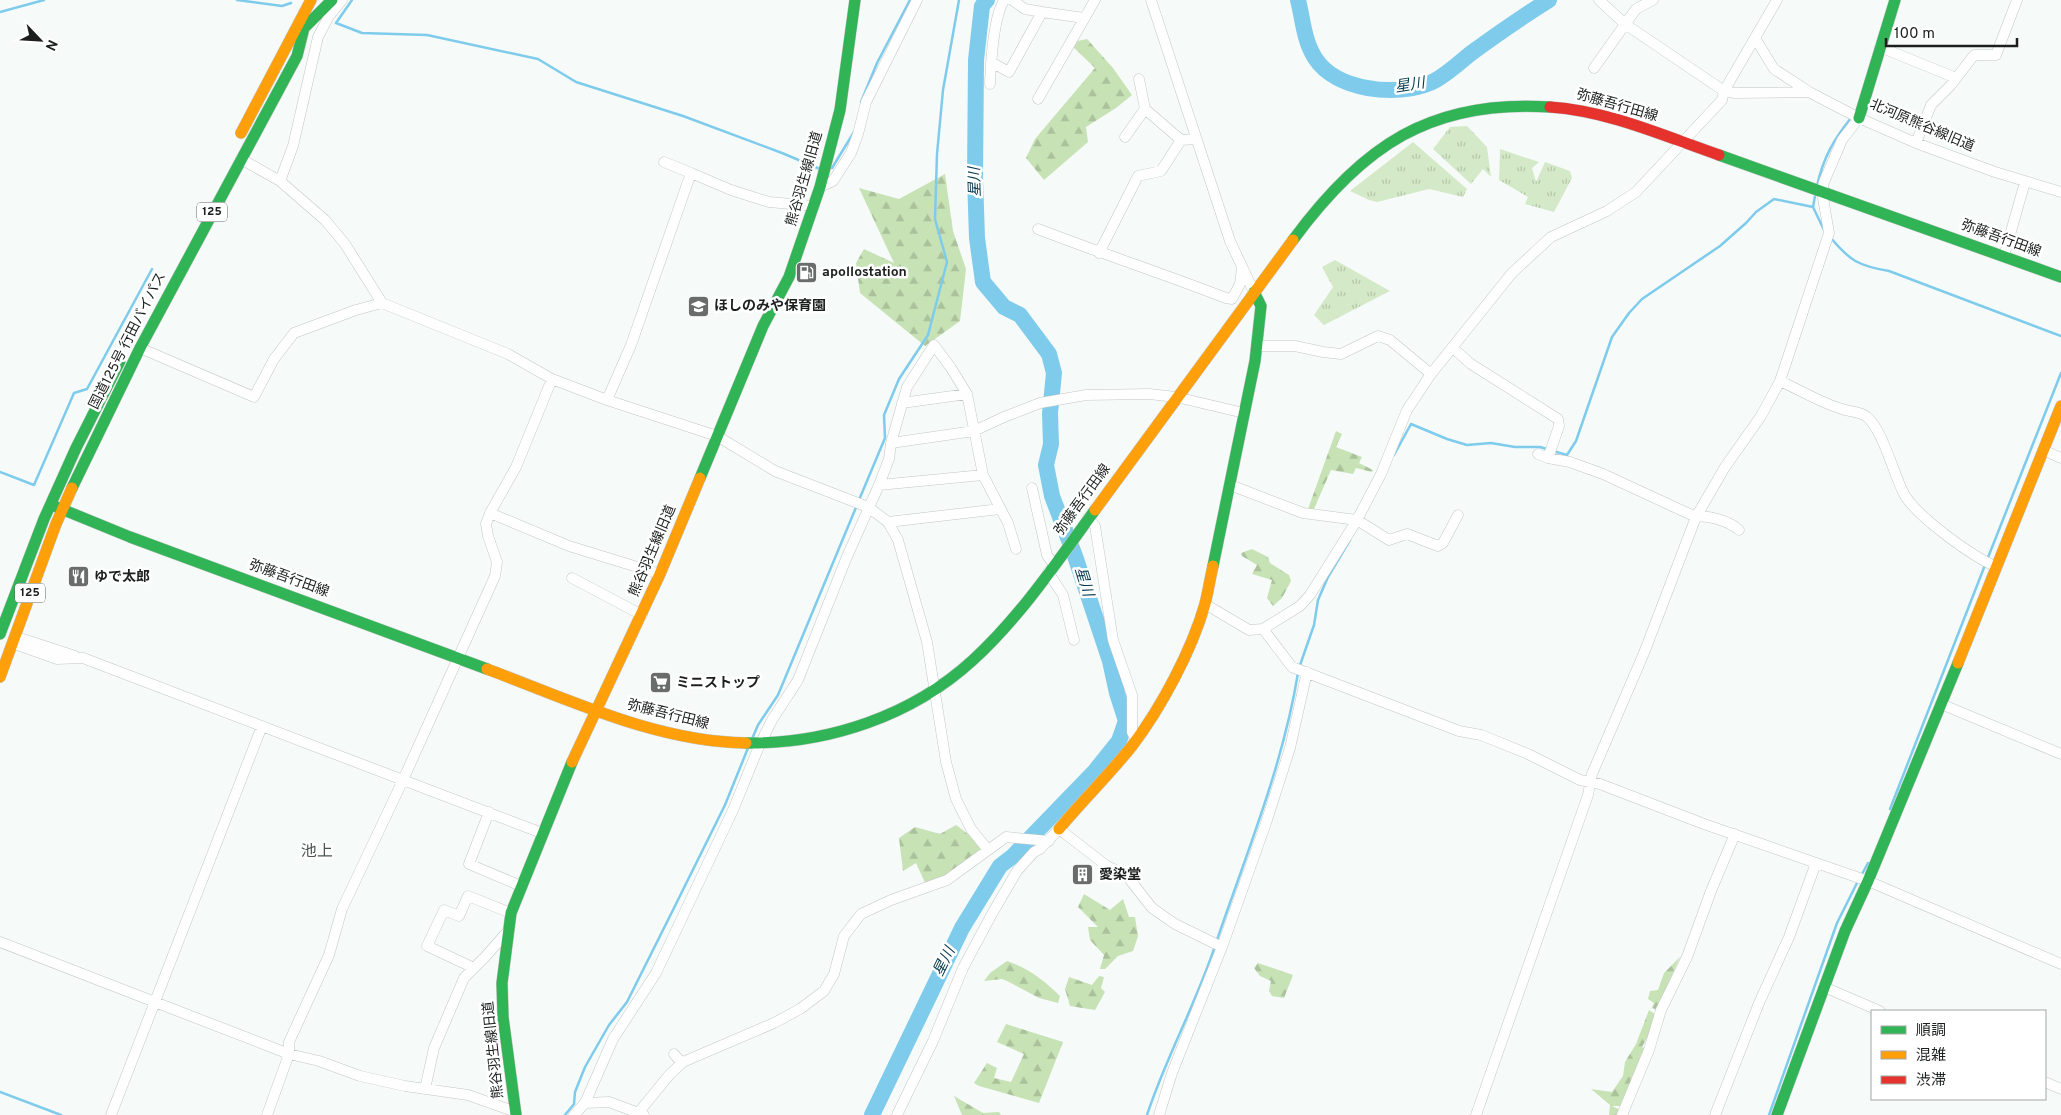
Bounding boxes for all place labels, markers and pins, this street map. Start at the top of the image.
fuel station icon: apollostation [794,260,818,284]
place label: apollostation [822,264,907,281]
school or university icon: ほしのみや保育園 [686,294,710,318]
place label: ほしのみや保育園 [714,298,826,315]
restaurant icon: ゆで太郎 [66,565,90,589]
place label: ゆで太郎 [94,569,150,586]
supermarket icon: ミニストップ [648,671,672,695]
place label: ミニストップ [676,675,760,692]
building icon: 愛染堂 [1071,863,1095,887]
place label: 愛染堂 [1099,867,1141,884]

